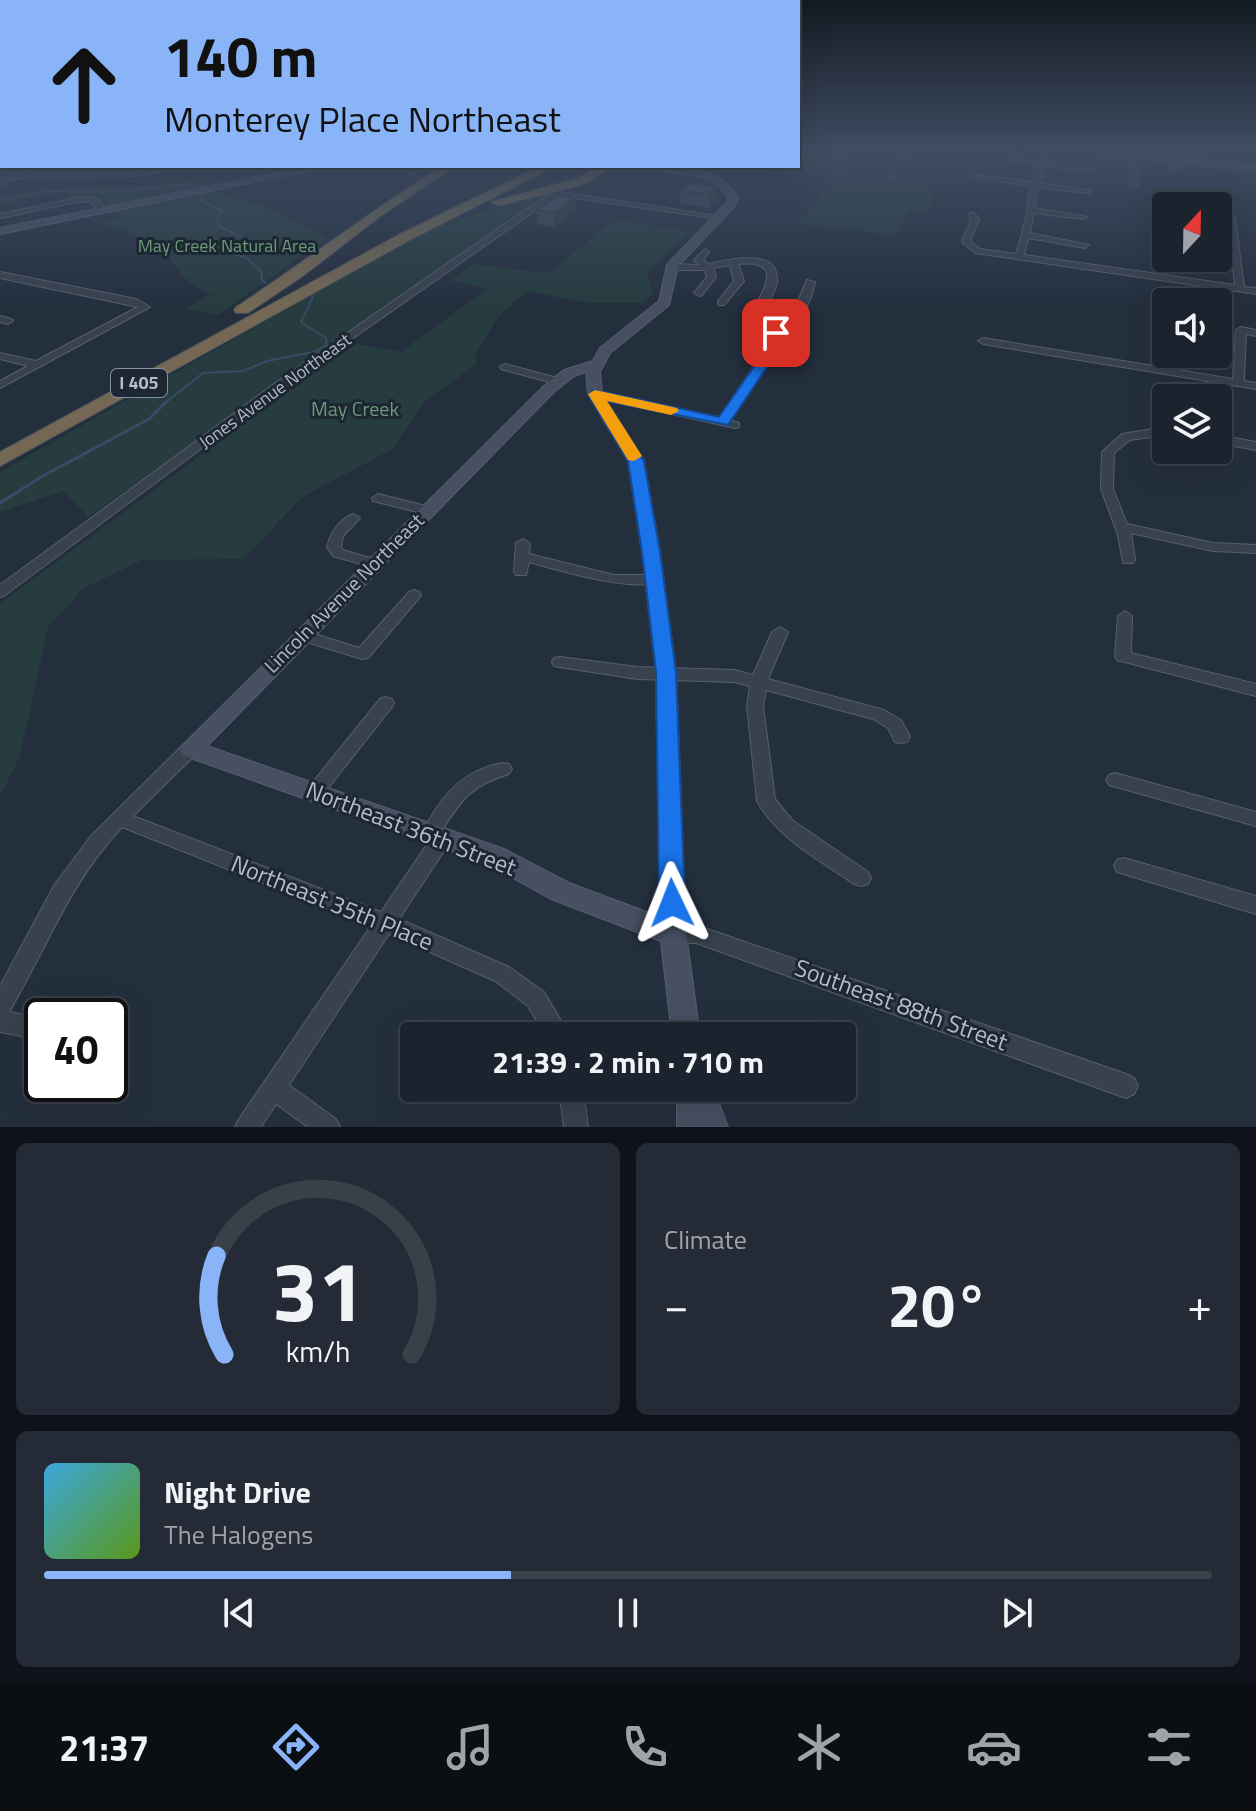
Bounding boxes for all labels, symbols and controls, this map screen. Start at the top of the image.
text: 140 m [164,14,317,99]
icon: ahead [32,32,136,136]
text: Monterey Place Northeast [164,91,561,146]
north arrow [1152,192,1232,272]
map controls [1152,192,1232,464]
park label: May Creek Natural Area [138,232,316,259]
button: sound [1152,288,1232,368]
pin [742,299,810,367]
icon: arrive [754,311,798,355]
street label: Jones Avenue Northeast [193,326,357,455]
road number: I 405 [111,369,167,397]
button: layers [1152,384,1232,464]
park label: May Creek [311,393,399,424]
street label: Lincoln Avenue Northeast [256,505,431,680]
street label: Northeast 36th Street [301,771,522,885]
street label: Northeast 35th Place [226,845,439,959]
position arrow [630,861,714,945]
street label: Southeast 88th Street [790,949,1013,1059]
speed limit sign: 40 [24,998,128,1102]
text: 21:39 · 2 min · 710 m [492,1039,764,1085]
text: Climate [664,1220,747,1259]
text: 31 [271,1227,365,1353]
text: 20° [888,1259,988,1350]
text: − [664,1271,689,1338]
text: + [1187,1271,1212,1338]
text: km/h [286,1330,350,1373]
text: Night Drive [164,1469,311,1515]
text: The Halogens [164,1515,313,1554]
icon: previous [217,1591,261,1635]
icon: pause [606,1591,650,1635]
icon: next [995,1591,1039,1635]
icon: directions [268,1719,324,1775]
icon: music [442,1719,498,1775]
icon: phone [617,1719,673,1775]
icon: climate [791,1719,847,1775]
icon: car [966,1719,1022,1775]
icon: filters [1141,1719,1197,1775]
text: 21:37 [59,1720,149,1775]

